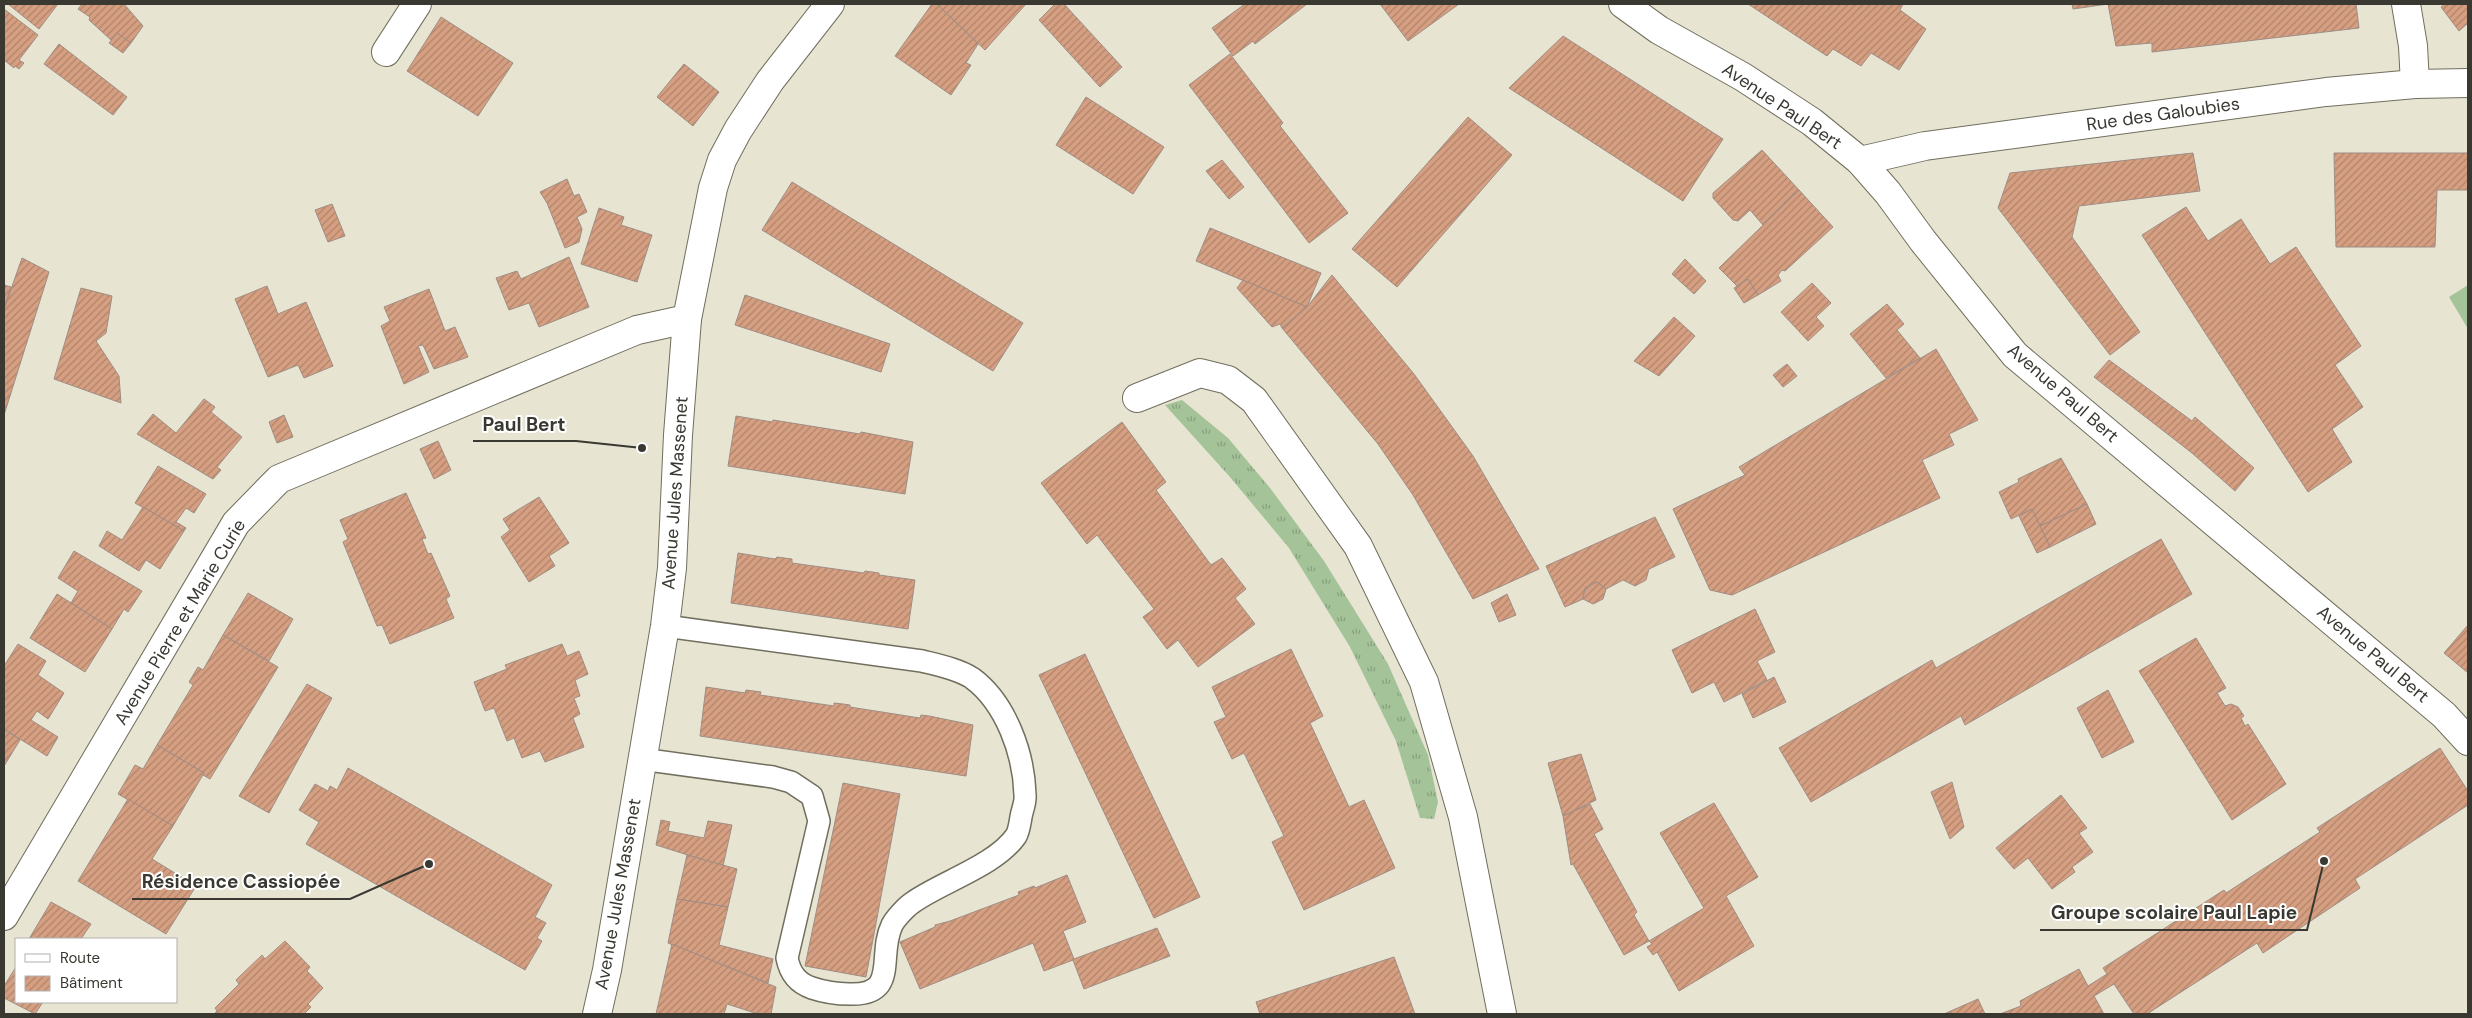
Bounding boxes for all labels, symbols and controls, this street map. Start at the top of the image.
street label: Avenue Paul Bert [1717,57,1847,155]
street label: Rue des Galoubies [2085,91,2241,137]
street label: Avenue Paul Bert [2002,338,2124,448]
street label: Avenue Jules Massenet [656,395,694,591]
callout: Paul Bert [473,407,576,441]
text: Paul Bert [483,412,565,437]
street label: Avenue Pierre et Marie Curie [109,515,251,729]
street label: Avenue Paul Bert [2312,600,2434,708]
street label: Avenue Jules Massenet [589,796,647,992]
callout: Résidence Cassiopée [132,865,350,899]
text: Résidence Cassiopée [142,869,340,894]
callout: Groupe scolaire Paul Lapie [2040,896,2307,930]
text: Groupe scolaire Paul Lapie [2051,900,2297,925]
legend [15,938,178,1003]
text: Route [60,948,100,968]
text: Bâtiment [60,973,123,993]

